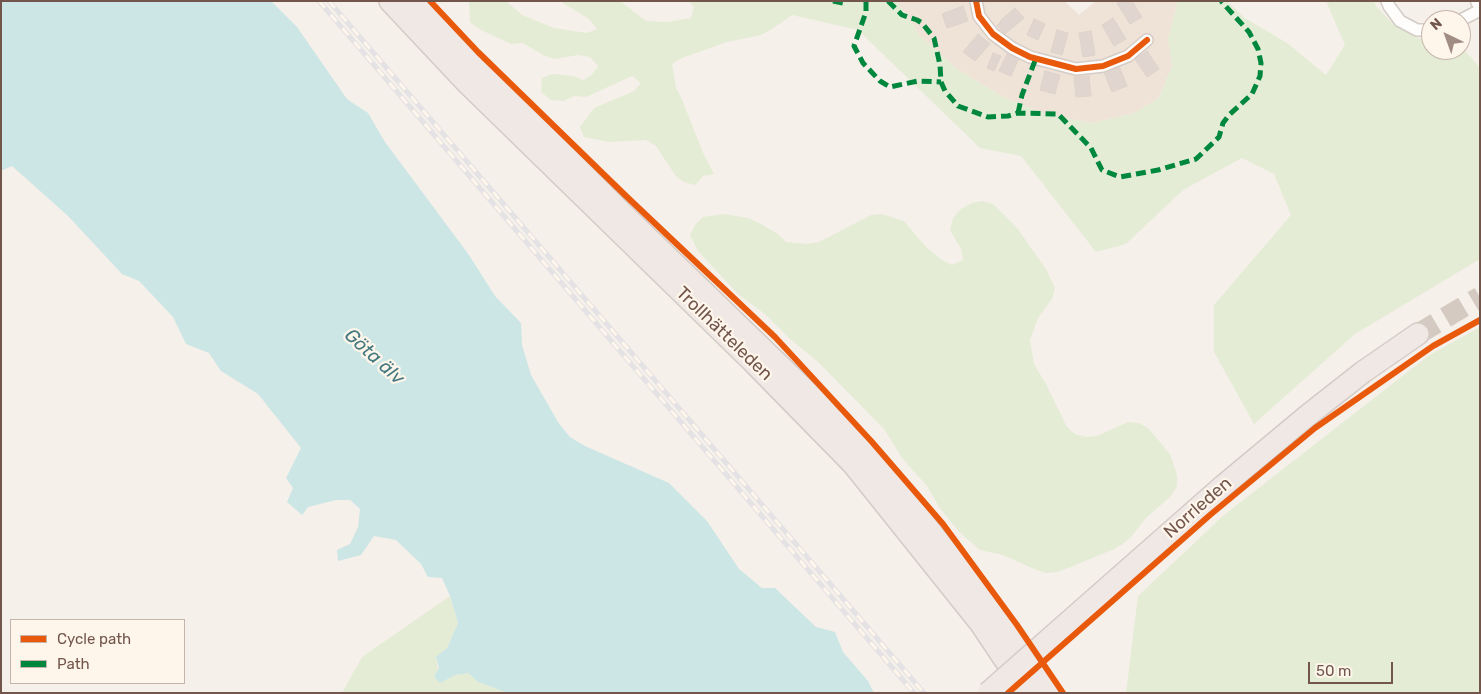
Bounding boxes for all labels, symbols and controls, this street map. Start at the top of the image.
north arrow [1421,10,1471,60]
text: N [1427,15,1446,34]
street label: Trollhätteleden [671,283,777,385]
water label: Göta älv [339,324,409,390]
street label: Norrleden [1160,473,1236,543]
legend [10,619,185,684]
text: Cycle path [57,630,131,648]
scale bar [1311,652,1396,684]
text: Path [57,655,90,673]
text: 50 m [1316,662,1351,680]

